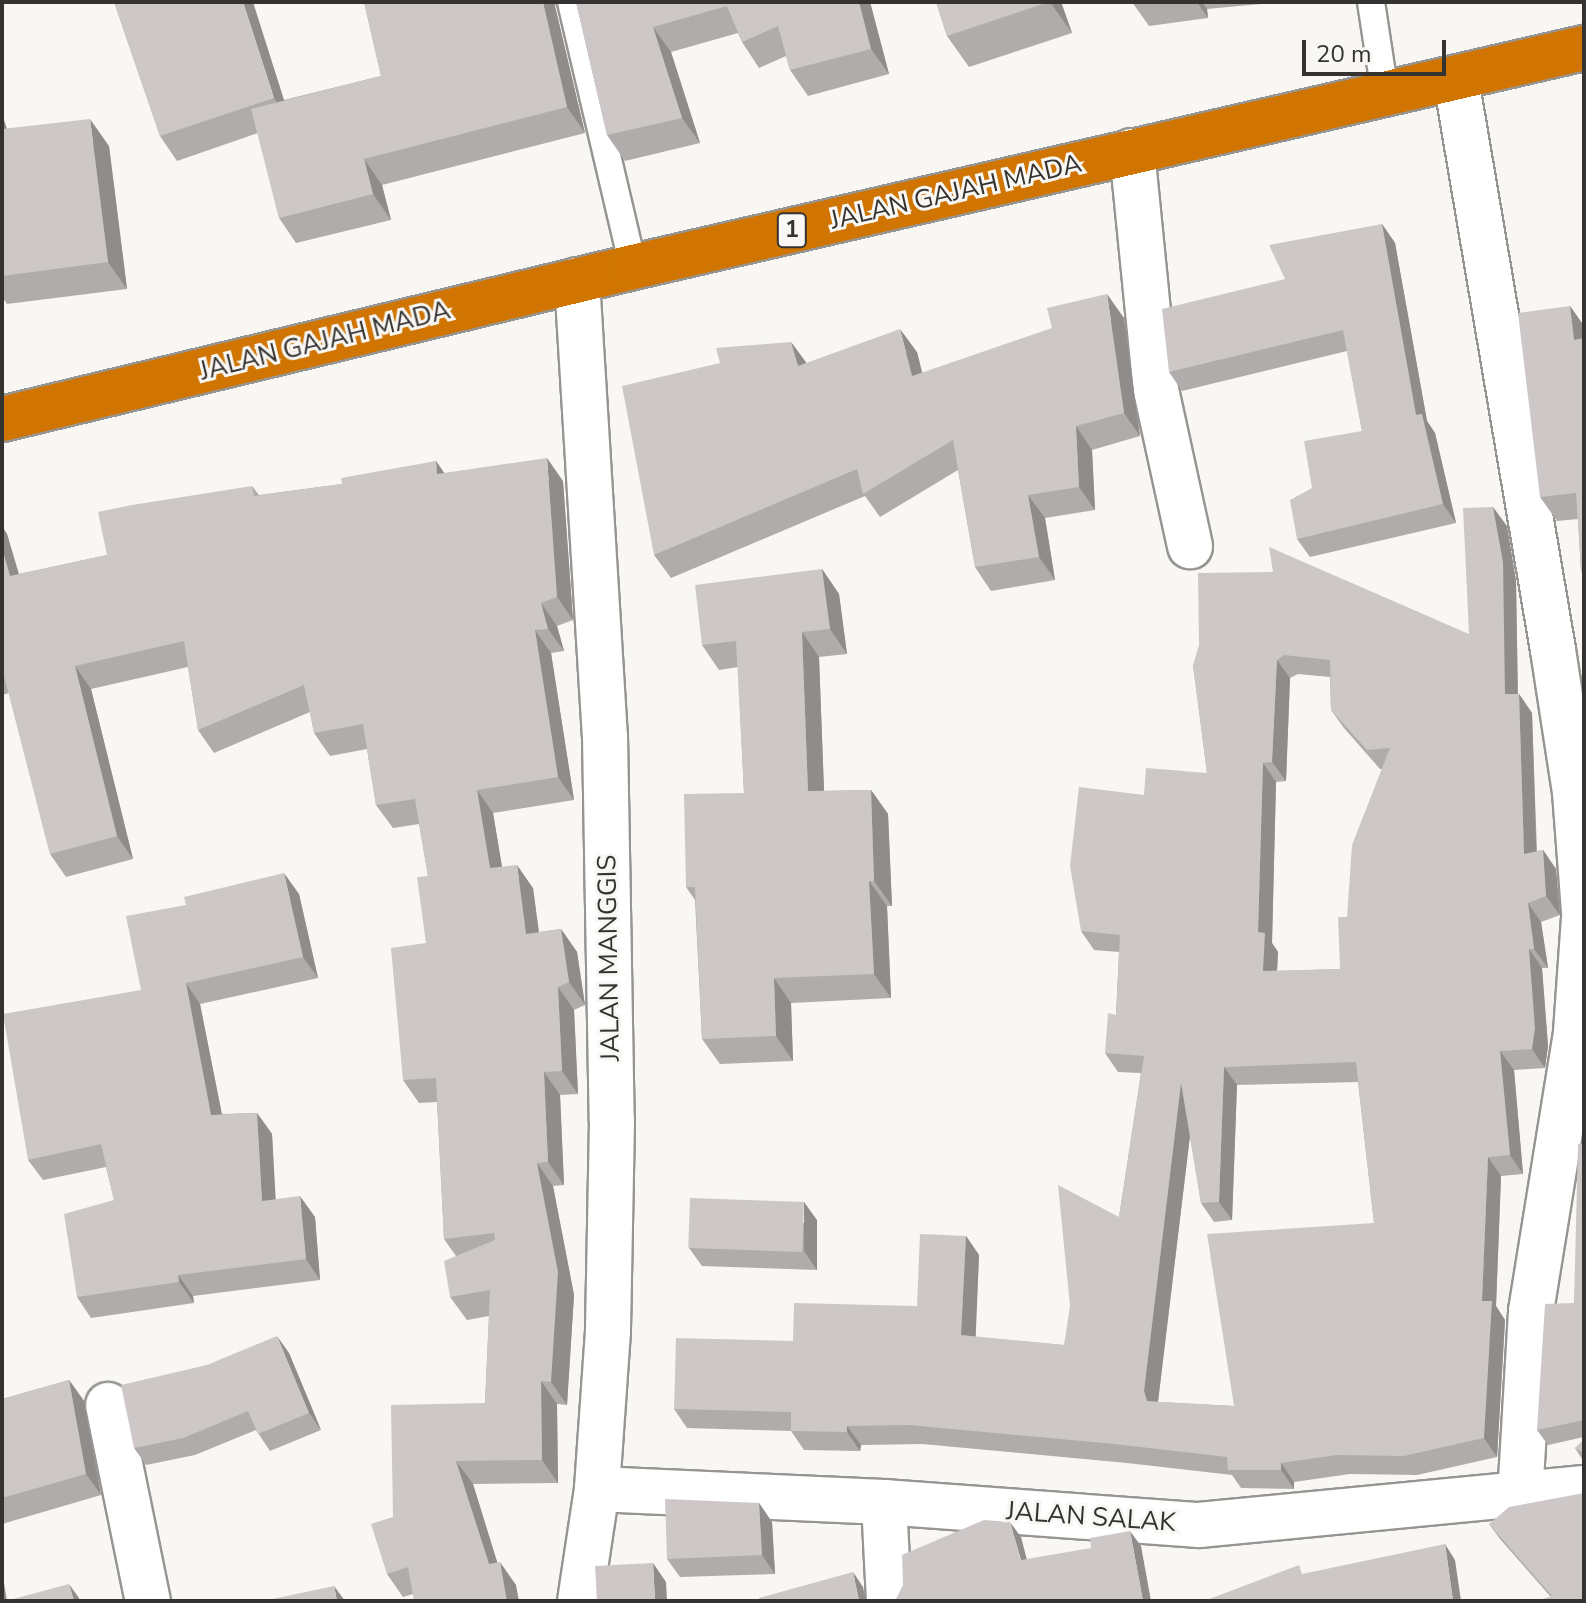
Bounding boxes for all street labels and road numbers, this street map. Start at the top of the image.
street label: JALAN GAJAH MADA [827,148,1085,236]
road number: 1 [776,210,808,250]
street label: JALAN GAJAH MADA [196,295,454,387]
street label: JALAN MANGGIS [592,854,626,1062]
street label: JALAN SALAK [1005,1496,1177,1538]

